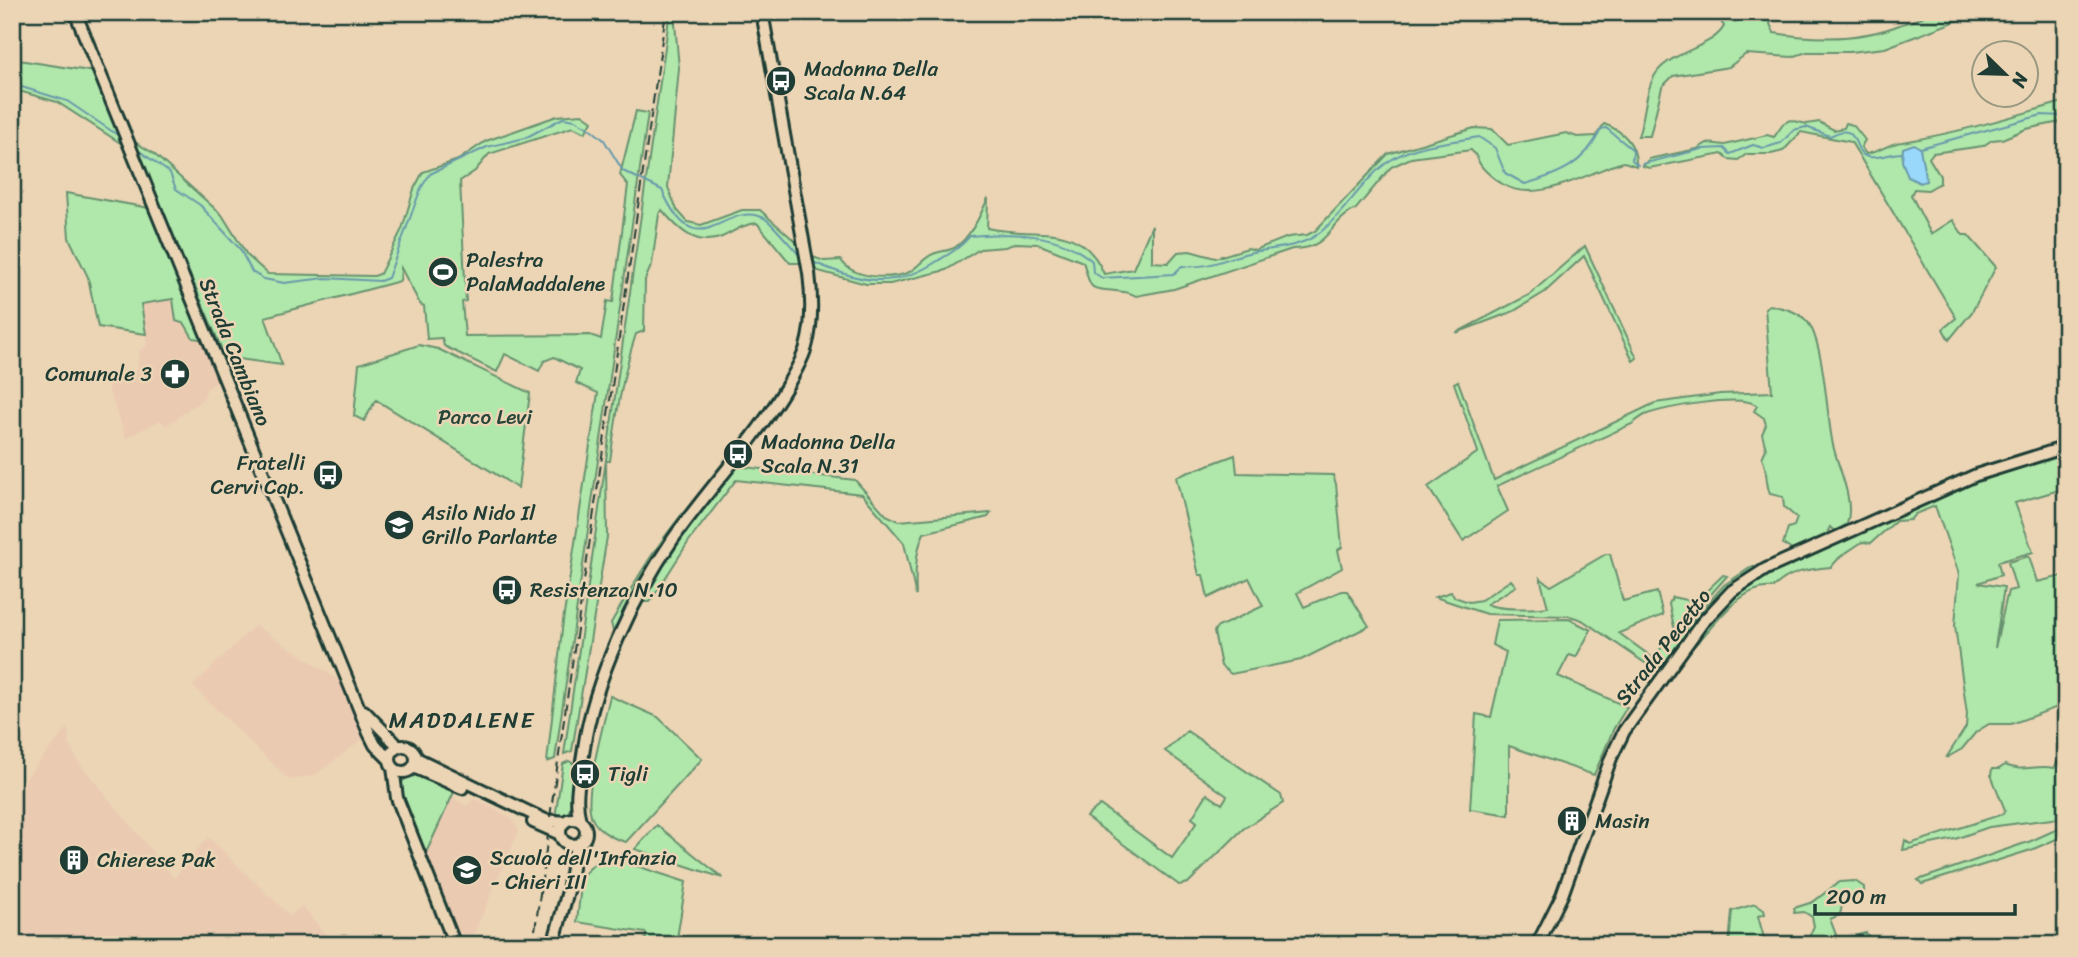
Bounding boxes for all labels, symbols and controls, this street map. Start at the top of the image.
north arrow [1969,38,2039,108]
place label: Madonna Della Scala N.64 [804,50,938,112]
bus stop icon: Madonna Della Scala N.64 [764,64,798,98]
text: N [2002,67,2038,94]
place label: Palestra PalaMaddalene [466,241,605,303]
sports icon: Palestra PalaMaddalene [426,255,460,289]
street label: Strada Cambiano [188,272,282,432]
place label: Comunale 3 [45,355,152,393]
pharmacy icon: Comunale 3 [158,357,192,391]
park label: Parco Levi [438,398,533,436]
place label: Madonna Della Scala N.31 [761,423,895,485]
bus stop icon: Madonna Della Scala N.31 [721,437,755,471]
place label: Fratelli Cervi Cap. [210,444,306,506]
bus stop icon: Fratelli Cervi Cap. [311,458,345,492]
place label: Asilo Nido Il Grillo Parlante [421,494,558,556]
school or university icon: Asilo Nido Il Grillo Parlante [382,508,416,542]
place label: Resistenza N.10 [530,571,678,609]
bus stop icon: Resistenza N.10 [490,573,524,607]
street label: Strada Pecetto [1605,580,1721,714]
district label: MADDALENE [389,700,535,741]
place label: Tigli [608,755,649,793]
bus stop icon: Tigli [568,757,602,791]
place label: Masin [1595,802,1649,840]
building icon: Masin [1555,804,1589,838]
place label: Scuola dell'Infanzia - Chieri III [490,839,677,901]
place label: Chierese Pak [97,841,217,879]
building icon: Chierese Pak [57,843,91,877]
school or university icon: Scuola dell'Infanzia - Chieri III [450,853,484,887]
scale bar [1815,873,2015,917]
text: 200 m [1826,878,1886,916]

